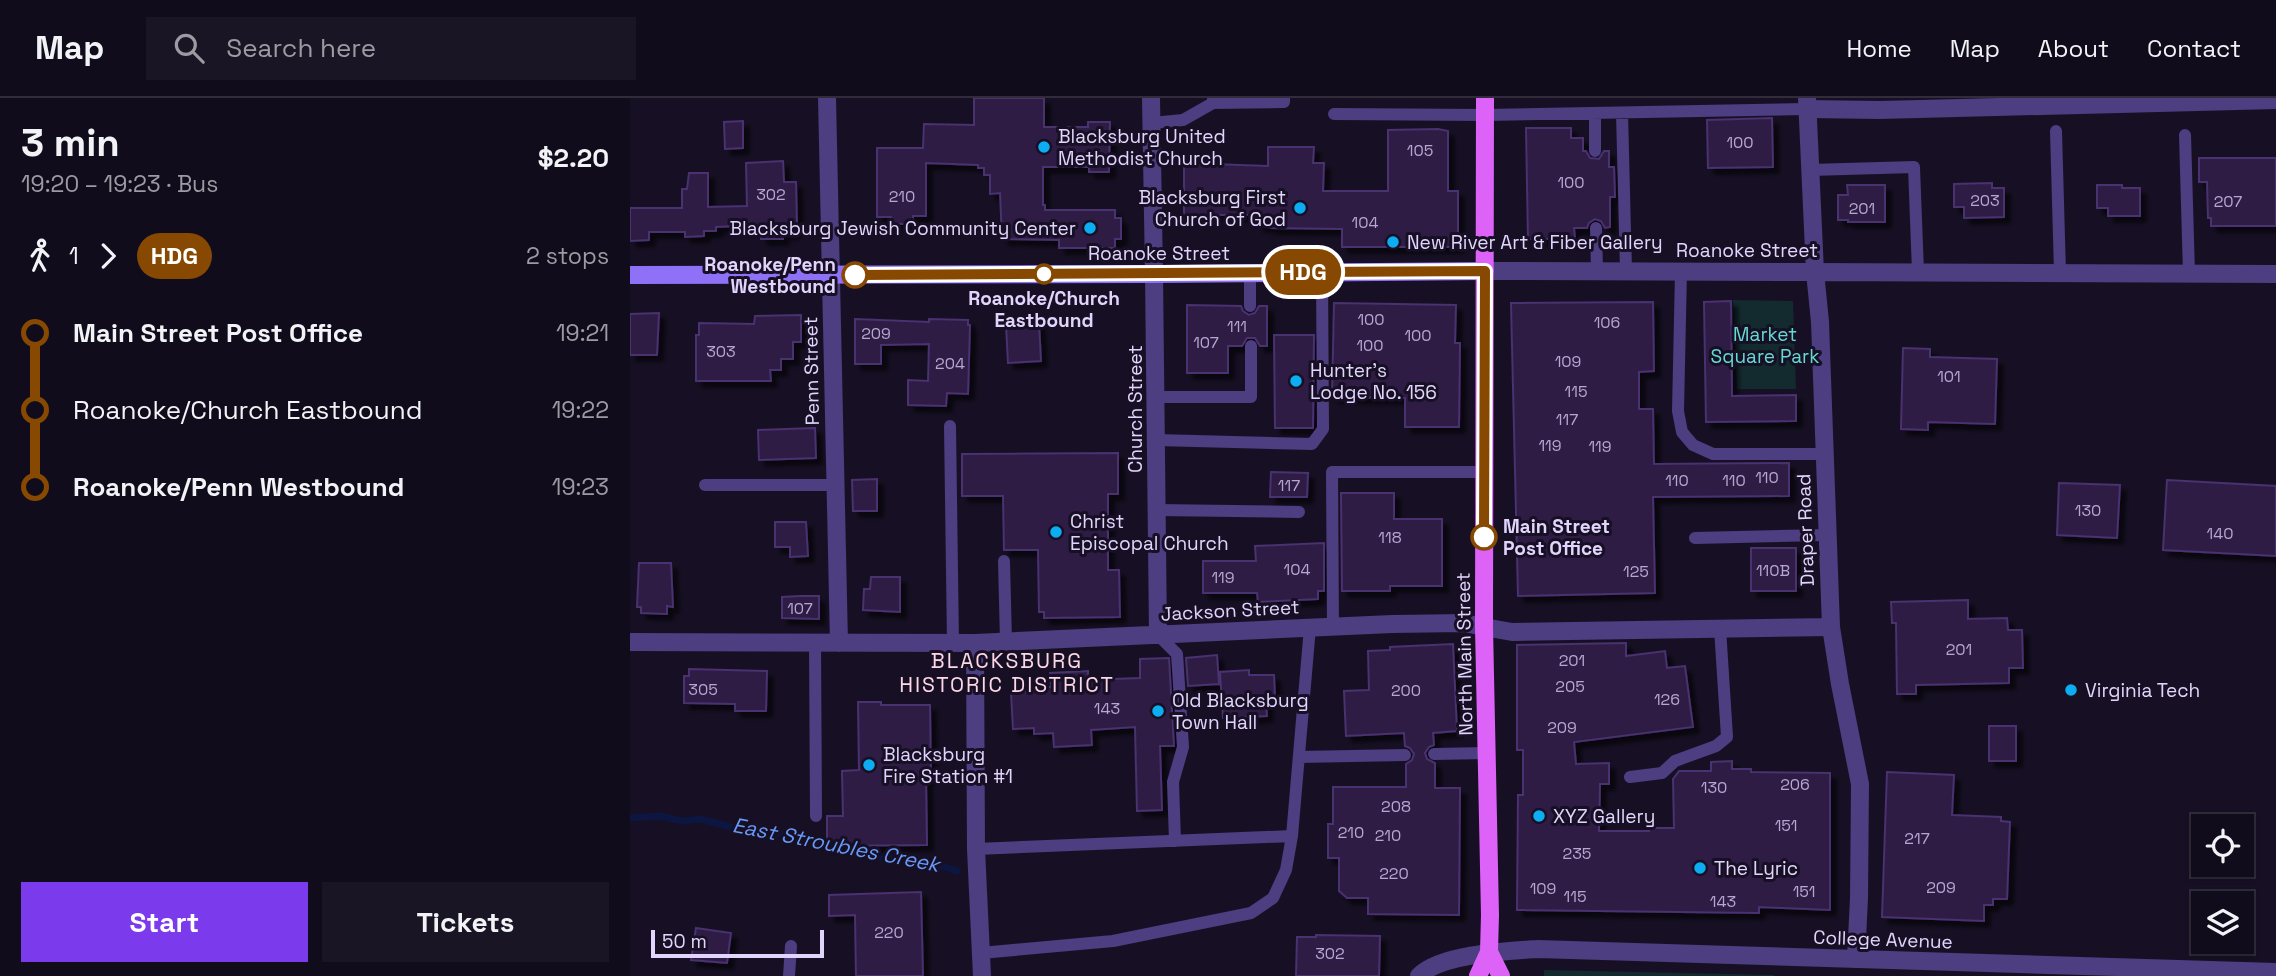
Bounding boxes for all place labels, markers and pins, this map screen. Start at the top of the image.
place label: Blacksburg United Methodist Church [1058,124,1226,171]
marker: Blacksburg United Methodist Church [1036,139,1052,155]
place label: Blacksburg First Church of God [1139,185,1286,232]
marker: Blacksburg First Church of God [1292,200,1308,216]
place label: Blacksburg Jewish Community Center [729,216,1076,241]
marker: Blacksburg Jewish Community Center [1082,220,1098,236]
place label: New River Art & Fiber Gallery [1407,230,1663,255]
marker: New River Art & Fiber Gallery [1385,234,1401,250]
place label: Roanoke/Penn Westbound [704,252,836,299]
marker: Roanoke/Penn Westbound [842,262,868,288]
marker: Roanoke/Church Eastbound [1034,264,1054,284]
place label: Roanoke/Church Eastbound [968,286,1120,333]
place label: Hunter's Lodge No. 156 [1310,358,1437,405]
marker: Hunter's Lodge No. 156 [1288,373,1304,389]
place label: Christ Episcopal Church [1070,509,1229,556]
place label: Main Street Post Office [1503,514,1610,561]
marker: Christ Episcopal Church [1048,524,1064,540]
marker: Main Street Post Office [1471,524,1497,550]
place label: Virginia Tech [2085,678,2200,703]
marker: Virginia Tech [2063,682,2079,698]
place label: Old Blacksburg Town Hall [1172,688,1309,735]
marker: Old Blacksburg Town Hall [1150,703,1166,719]
place label: Blacksburg Fire Station #1 [883,742,1013,789]
marker: Blacksburg Fire Station #1 [861,757,877,773]
place label: XYZ Gallery [1553,804,1655,829]
marker: XYZ Gallery [1531,808,1547,824]
place label: The Lyric [1714,856,1798,881]
marker: The Lyric [1692,860,1708,876]

